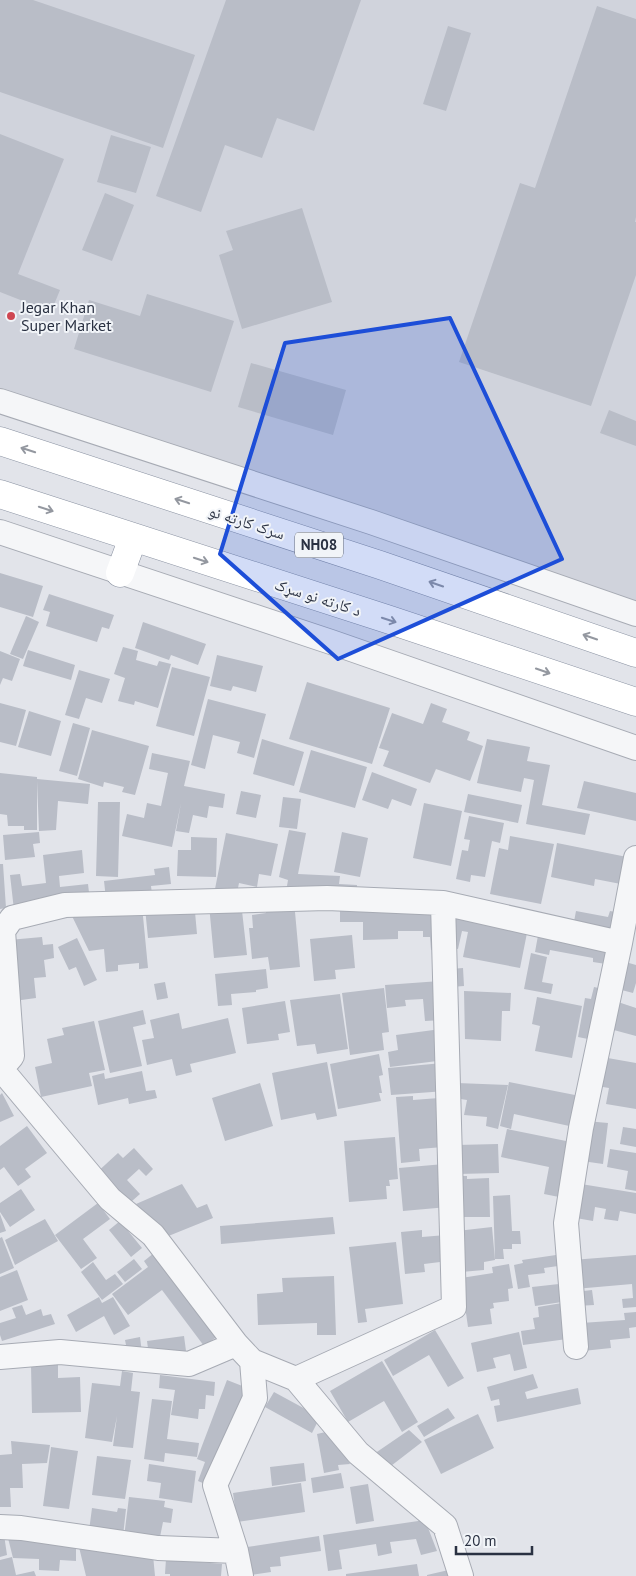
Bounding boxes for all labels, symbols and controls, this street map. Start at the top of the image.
place label: Jegar Khan Super Market [20,297,112,335]
marker: Jegar Khan Super Market [5,310,17,322]
one-way arrow [20,445,36,454]
one-way arrow [174,495,190,505]
street label: سرک کارته نو [207,500,287,544]
one-way arrow [38,505,54,515]
road number: NH08 [295,532,343,558]
one-way arrow [193,555,209,565]
street label: د کارته نو سړک [272,574,364,621]
one-way arrow [429,579,444,588]
one-way arrow [381,615,397,625]
one-way arrow [583,632,598,641]
one-way arrow [535,667,550,676]
scale bar [456,1524,532,1556]
text: 20 m [464,1531,497,1550]

